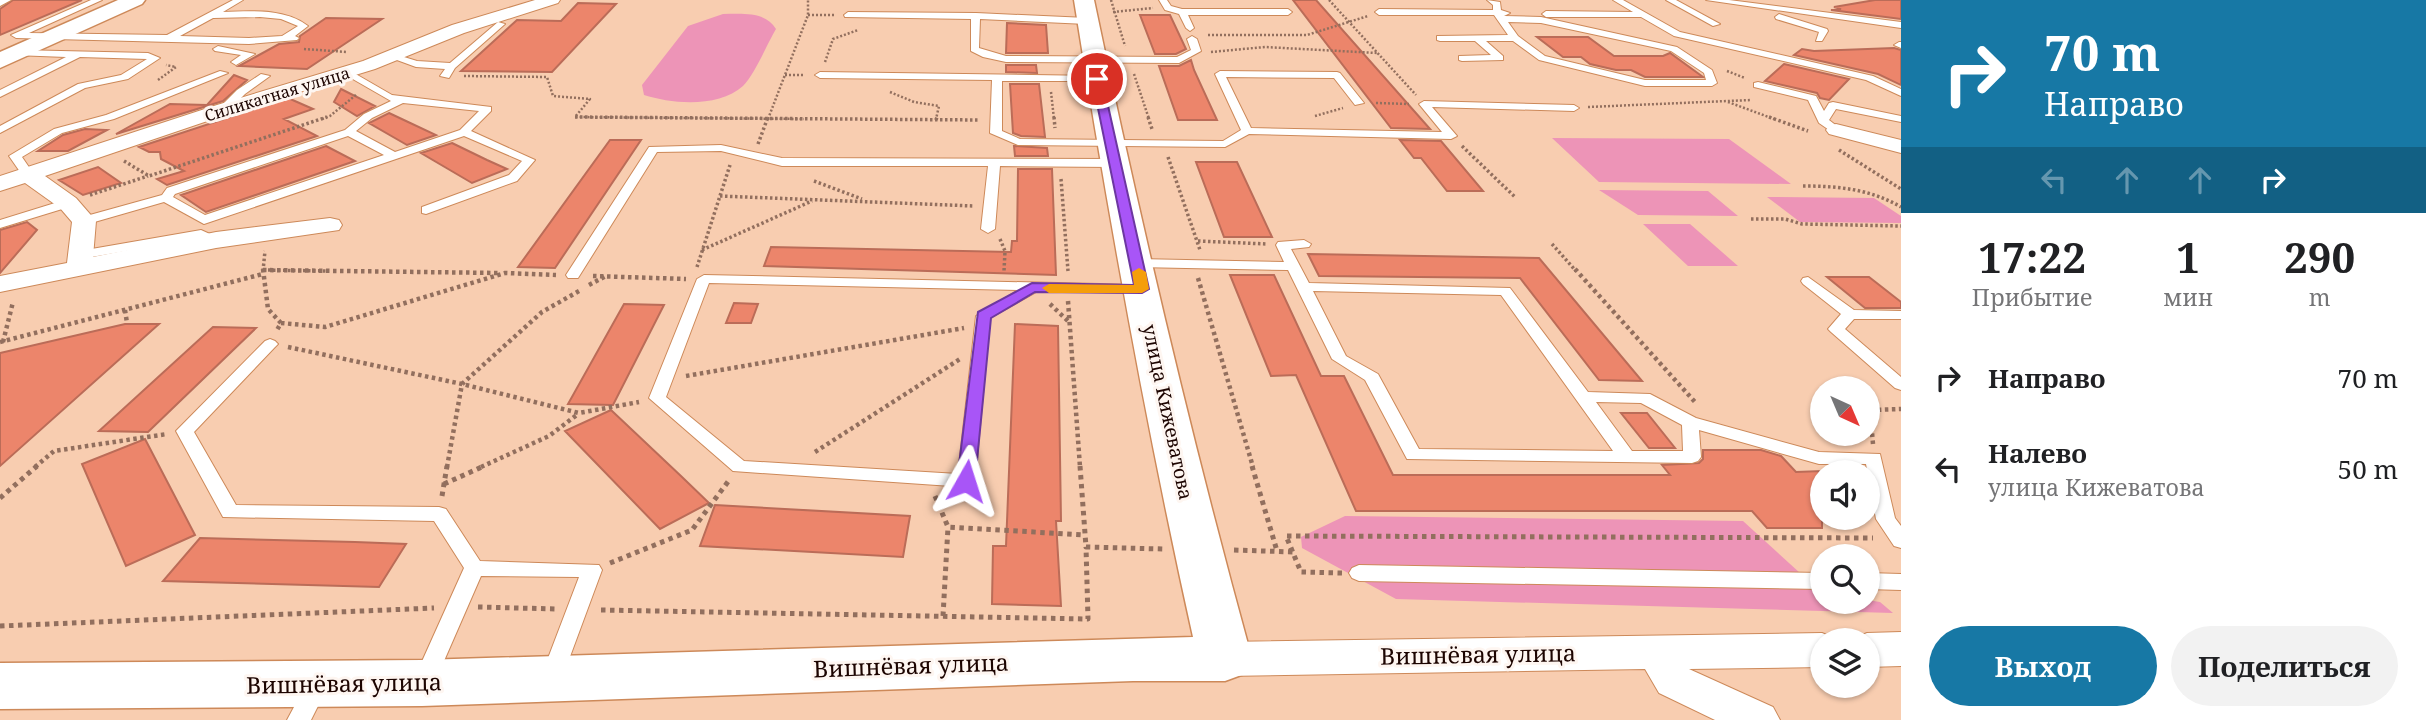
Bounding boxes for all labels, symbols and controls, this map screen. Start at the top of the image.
text: 70 m [2044,19,2160,85]
icon: right [1929,28,2020,119]
pin [1067,49,1127,109]
icon: arrive [1078,60,1116,98]
street label: Силикатная улица [202,61,352,127]
text: Направо [2044,82,2184,125]
icon: left [2035,161,2073,199]
icon: ahead [2108,161,2146,199]
icon: ahead [2181,161,2219,199]
icon: right [2254,161,2292,199]
text: 17:22 [1978,228,2086,285]
text: 1 [2176,228,2200,285]
text: 290 [2284,228,2355,285]
text: Прибытие [1972,281,2092,313]
text: мин [2163,281,2213,313]
text: m [2309,281,2330,313]
street label: улица Кижеватова [1137,322,1199,502]
icon: right [1929,359,1967,397]
text: Направо [1988,360,2106,396]
text: 70 m [2338,360,2398,396]
north arrow [1810,376,1880,446]
map controls [1810,376,1880,698]
text: Налево [1988,435,2087,471]
position arrow [929,444,1003,518]
icon: left [1929,450,1967,488]
text: 50 m [2338,451,2398,487]
button: sound [1810,460,1880,530]
text: улица Кижеватова [1988,471,2205,503]
button: search [1810,544,1880,614]
button: Выход [1929,626,2157,706]
button: Поделиться [2171,626,2398,706]
button: layers [1810,628,1880,698]
street label: Вишнёвая улица [1380,636,1576,672]
street label: Вишнёвая улица [813,646,1009,684]
street label: Вишнёвая улица [246,665,442,701]

